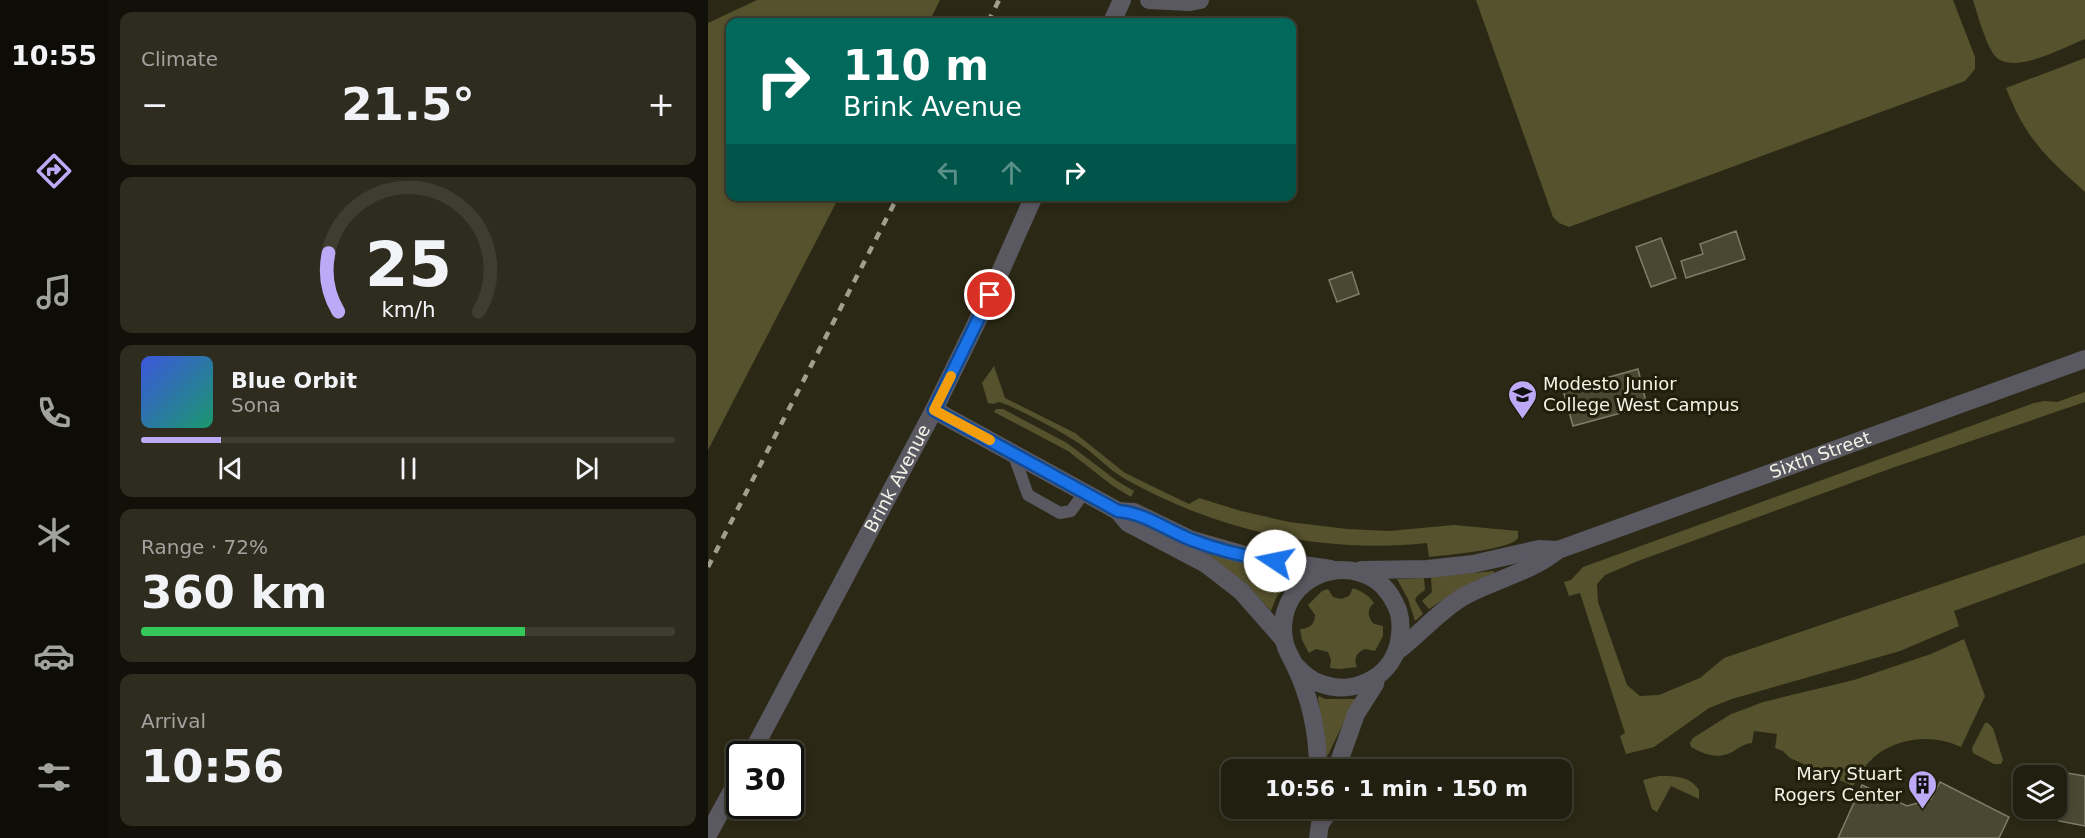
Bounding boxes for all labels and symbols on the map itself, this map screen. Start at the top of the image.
pin [964,269,1015,320]
place label: Modesto Junior College West Campus [1543,373,1739,415]
school or university icon: Modesto Junior College West Campus [1506,378,1538,420]
street label: Brink Avenue [860,421,934,536]
street label: Sixth Street [1767,427,1873,482]
position arrow [1243,529,1307,593]
speed limit sign: 30 [726,741,804,819]
place label: Mary Stuart Rogers Center [1774,763,1903,805]
building icon: Mary Stuart Rogers Center [1907,768,1939,810]

